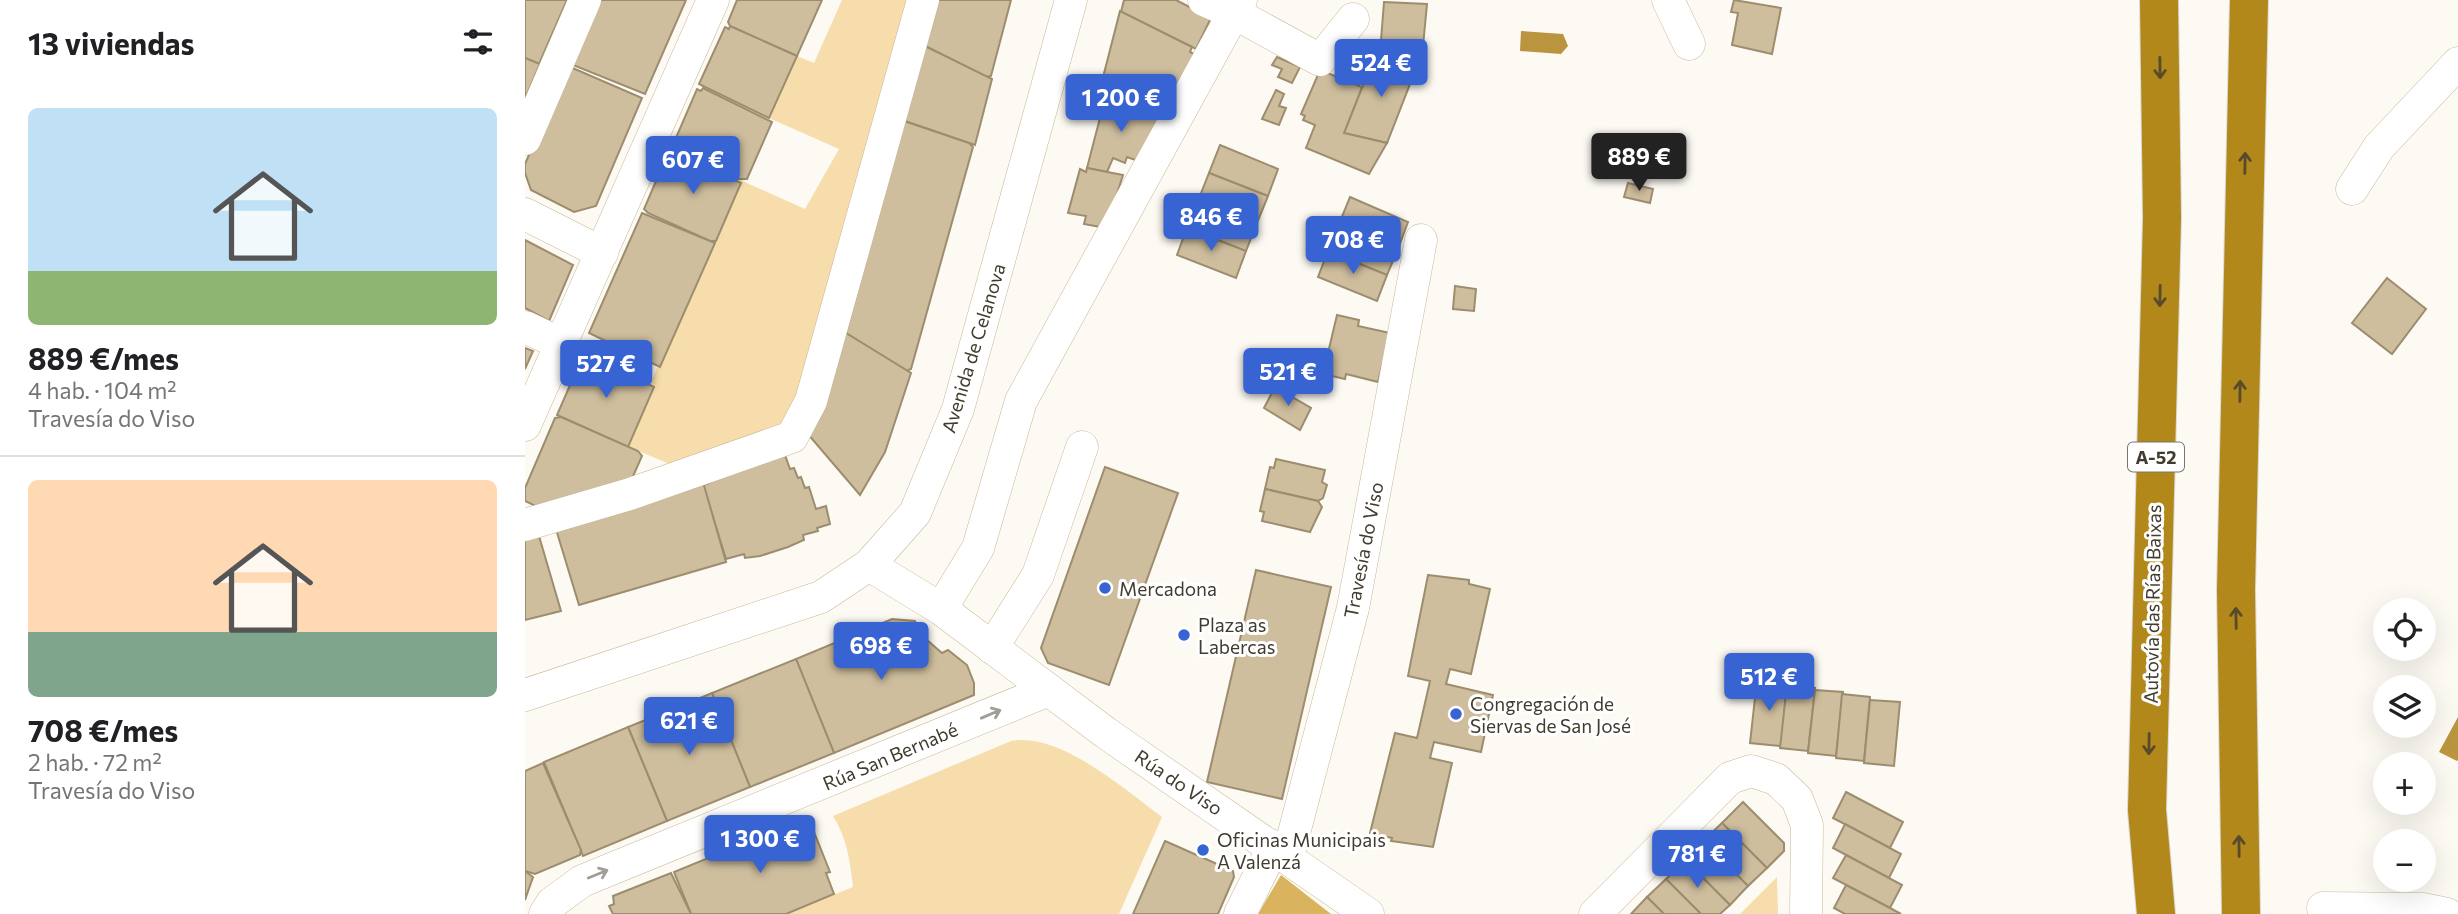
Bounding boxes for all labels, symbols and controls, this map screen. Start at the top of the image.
icon: filters [459,23,497,61]
text: 13 viviendas [28,24,195,61]
pin: 524 € [1332,40,1430,99]
text: 524 € [1351,48,1411,76]
one-way arrow [2153,56,2166,79]
pin: 1 200 € [1056,74,1186,134]
text: 1 200 € [1082,83,1160,111]
pin: 889 € [1590,134,1688,193]
pin: 607 € [644,136,742,196]
text: 889 € [1607,142,1671,170]
text: 607 € [662,145,724,173]
one-way arrow [2238,152,2252,175]
icon: home [200,153,326,279]
pin: 846 € [1162,194,1260,253]
text: 846 € [1179,202,1243,230]
pin: 708 € [1304,216,1402,276]
text: 708 € [1322,225,1384,253]
street label: Avenida de Celanova [936,260,1010,436]
one-way arrow [2153,284,2167,307]
text: 889 €/mes [28,339,179,376]
pin: 527 € [557,340,655,400]
pin: 521 € [1239,348,1337,408]
text: 527 € [576,349,636,377]
text: 521 € [1259,357,1317,385]
text: 4 hab. · 104 m² [28,376,176,404]
one-way arrow [2233,380,2247,403]
text: Travesía do Viso [28,404,195,432]
road number: A-52 [2128,443,2184,472]
street label: Travesía do Viso [1339,480,1387,620]
street label: Autovía das Rías Baixas [2139,504,2165,704]
icon: home [200,525,326,651]
place label: Mercadona [1119,577,1217,600]
marker: Mercadona [1097,580,1113,596]
map controls [2373,598,2436,892]
button: locate [2373,598,2436,661]
one-way arrow [2229,607,2243,630]
place label: Plaza as Labercas [1198,613,1275,658]
pin: 698 € [832,622,930,682]
marker: Plaza as Labercas [1176,627,1192,643]
text: 698 € [850,631,912,659]
pin: 512 € [1720,654,1818,713]
text: 512 € [1740,662,1798,690]
button: layers [2373,675,2436,738]
place label: Congregación de Siervas de San José [1470,692,1631,737]
pin: 621 € [640,698,738,757]
text: 621 € [660,706,718,734]
marker: Congregación de Siervas de San José [1448,706,1464,722]
one-way arrow [979,707,1001,720]
text: 708 €/mes [28,711,178,748]
street label: Rúa San Bernabé [819,717,961,795]
one-way arrow [2142,732,2155,755]
street label: Rúa do Viso [1131,744,1227,820]
text: 2 hab. · 72 m² [28,748,162,776]
button: + [2373,752,2436,815]
text: Travesía do Viso [28,776,195,804]
pin: 1 300 € [695,816,825,875]
text: 1 300 € [720,824,800,852]
place label: Oficinas Municipais A Valenzá [1217,828,1386,873]
button: − [2373,829,2436,892]
pin: 781 € [1648,830,1746,890]
one-way arrow [2233,835,2246,858]
text: 781 € [1668,839,1726,867]
marker: Oficinas Municipais A Valenzá [1195,842,1211,858]
one-way arrow [587,867,609,880]

